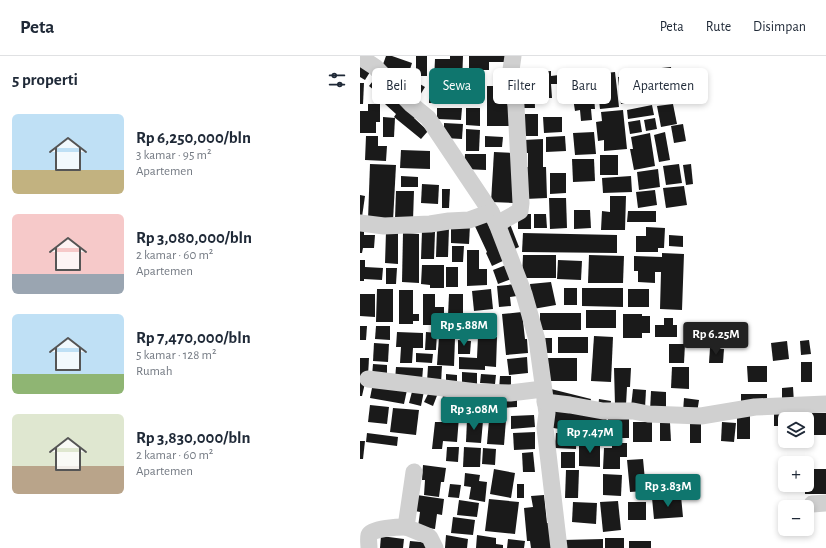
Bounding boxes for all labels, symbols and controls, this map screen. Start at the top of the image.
text: Peta [20,18,54,37]
text: Peta [660,20,684,34]
text: Rute [706,20,731,34]
text: Disimpan [753,20,806,34]
chip: Beli [372,68,421,104]
chip: Sewa [429,68,485,104]
chip: Filter [493,68,549,104]
chip: Baru [557,68,611,104]
chip: Apartemen [619,68,708,104]
icon: filters [326,69,348,91]
text: 5 properti [12,71,78,88]
text: Rp 6,250,000/bln [136,129,251,146]
icon: home [44,130,92,178]
text: 3 kamar · 95 m² [136,149,211,162]
text: Apartemen [136,165,193,178]
text: Rp 3,080,000/bln [136,229,252,246]
icon: home [44,230,92,278]
text: 2 kamar · 60 m² [136,249,213,262]
text: Apartemen [136,265,193,278]
pin: Rp 5.88M [423,313,505,347]
text: Rp 5.88M [440,319,488,332]
pin: Rp 6.25M [675,322,757,356]
text: Rp 6.25M [692,328,740,341]
text: Rp 7,470,000/bln [136,329,251,346]
icon: home [44,330,92,378]
text: 5 kamar · 128 m² [136,349,217,362]
text: Rumah [136,365,173,378]
pin: Rp 3.08M [433,397,515,431]
text: Rp 3.08M [450,403,498,416]
map controls [778,412,814,536]
button: layers [778,412,814,448]
pin: Rp 7.47M [549,420,631,454]
text: Rp 7.47M [566,426,614,439]
text: Rp 3,830,000/bln [136,429,251,446]
icon: home [44,430,92,478]
text: 2 kamar · 60 m² [136,449,213,462]
button: + [778,456,814,492]
text: Apartemen [136,465,193,478]
pin: Rp 3.83M [627,474,709,508]
text: Rp 3.83M [644,480,692,493]
button: − [778,500,814,536]

